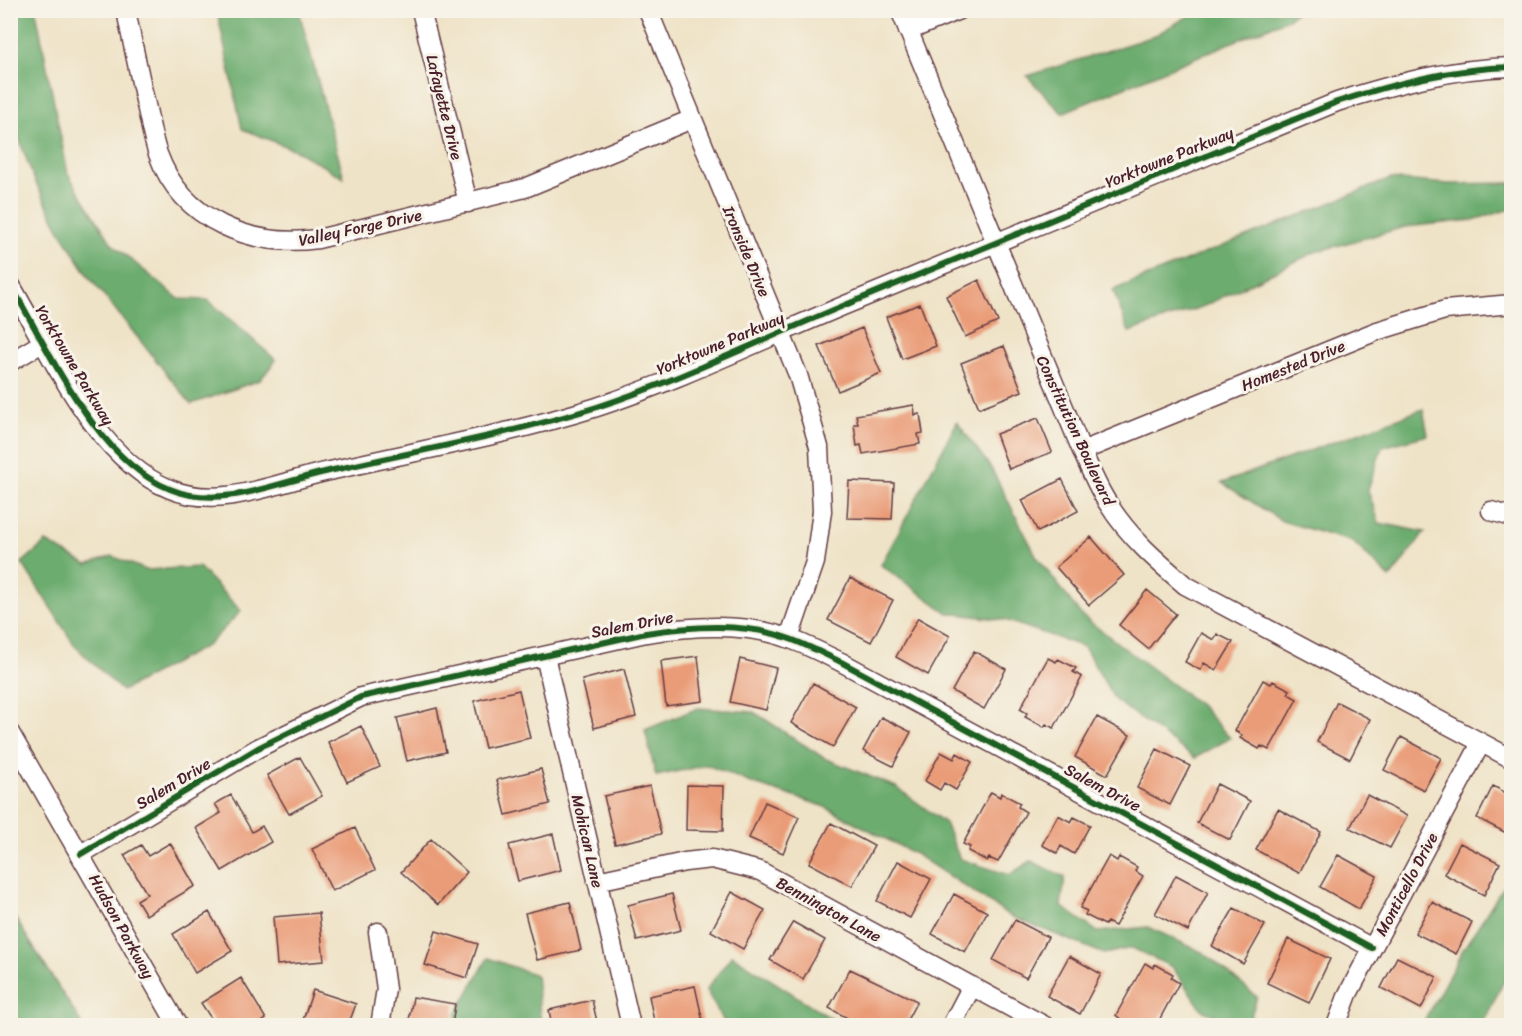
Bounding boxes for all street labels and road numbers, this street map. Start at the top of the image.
street label: Lafayette Drive [417,51,472,163]
street label: Yorktowne Parkway [1100,118,1239,196]
street label: Valley Forge Drive [296,200,425,255]
street label: Ironside Drive [714,200,779,302]
street label: Yorktowne Parkway [27,299,123,432]
street label: Yorktowne Parkway [652,303,789,383]
street label: Homested Drive [1237,331,1350,400]
street label: Constitution Boulevard [1028,350,1124,512]
street label: Salem Drive [588,602,676,647]
street label: Salem Drive [130,749,217,817]
street label: Salem Drive [1059,755,1146,820]
street label: Mohican Lane [563,792,612,891]
street label: Monticello Drive [1367,827,1446,941]
street label: Hudson Parkway [81,868,163,985]
street label: Bennington Lane [771,868,887,950]

